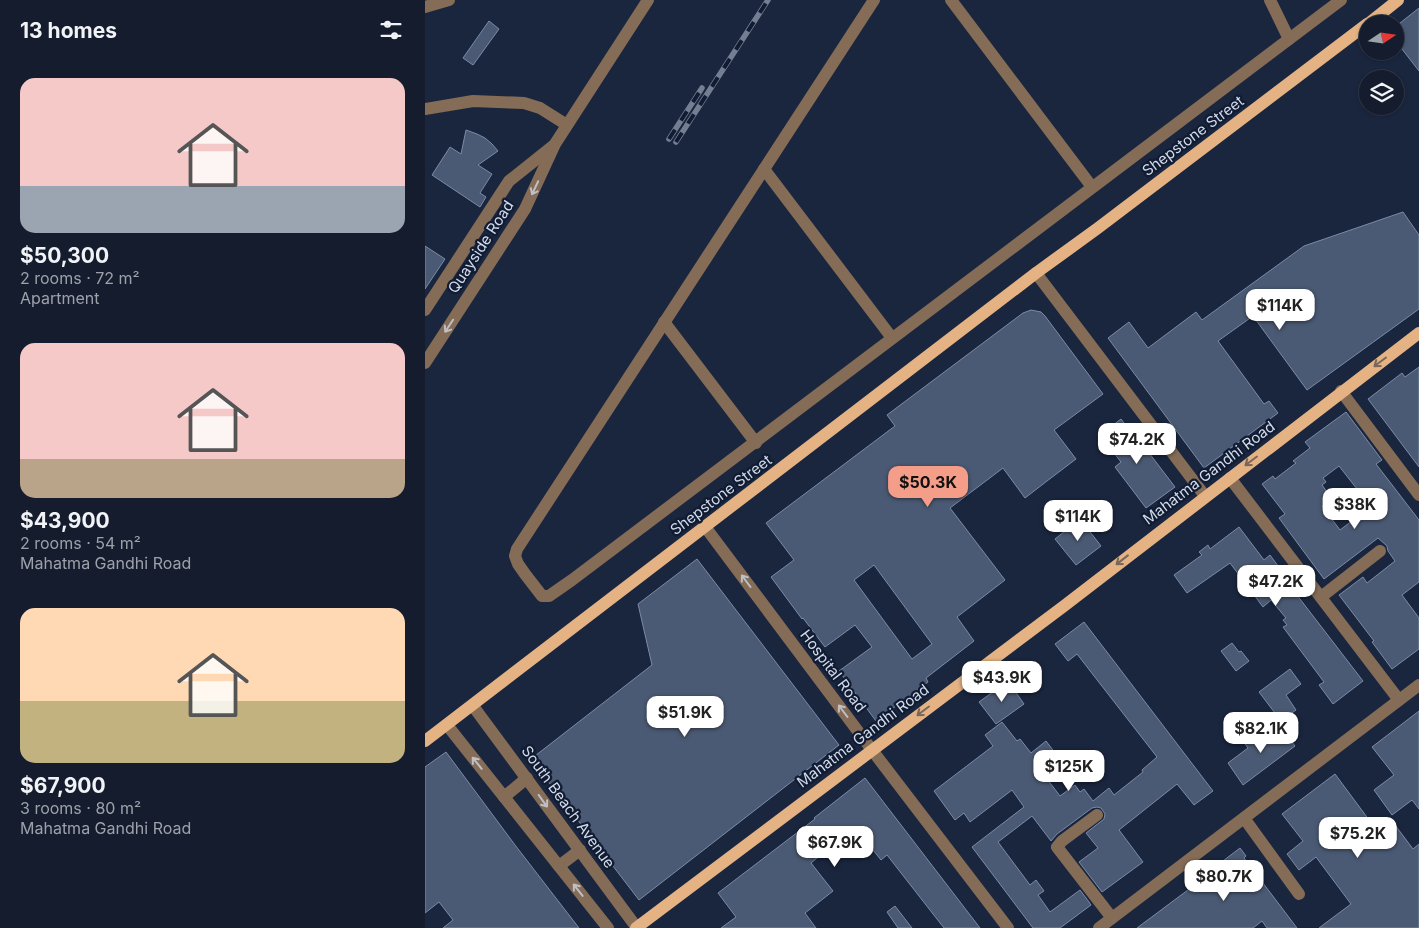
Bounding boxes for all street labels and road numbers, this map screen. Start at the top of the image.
street label: Shepstone Street [1138,91,1247,180]
street label: Quayside Road [444,197,518,297]
street label: Mahatma Gandhi Road [1139,417,1279,528]
street label: Shepstone Street [666,450,775,539]
street label: Hospital Road [796,626,871,716]
street label: Mahatma Gandhi Road [793,680,933,791]
street label: South Beach Avenue [518,742,619,872]

